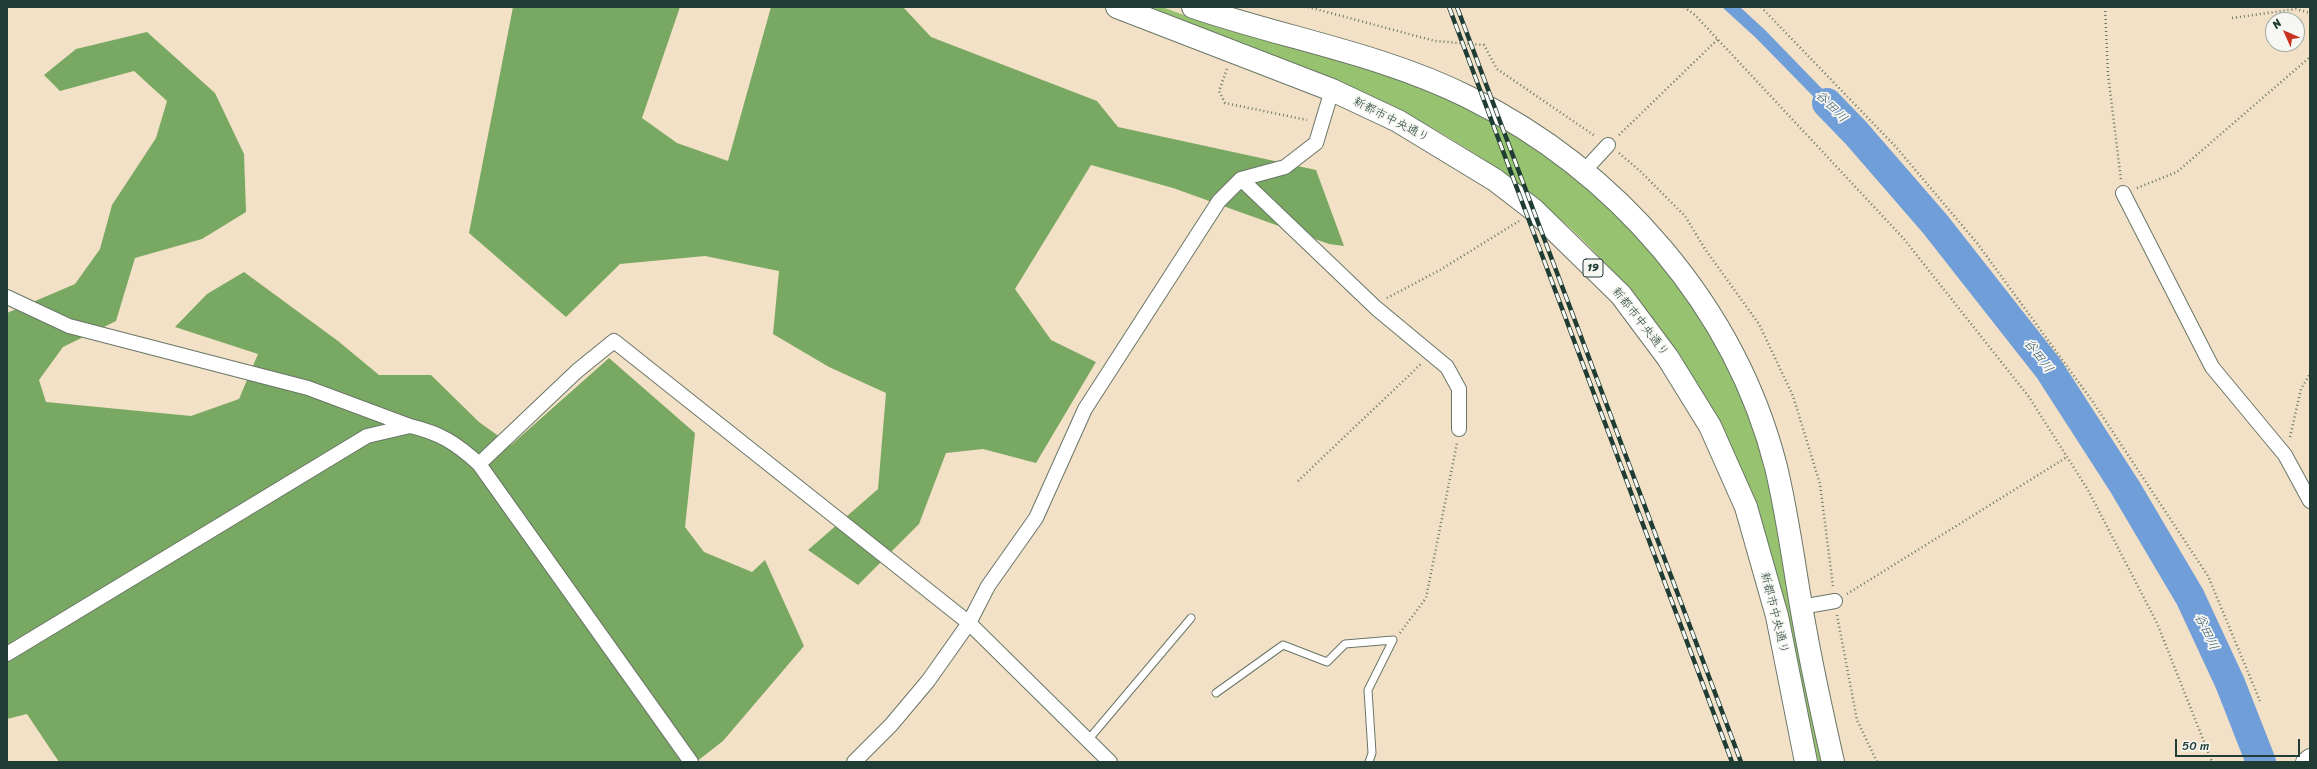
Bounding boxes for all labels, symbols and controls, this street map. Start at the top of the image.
north arrow [2265,12,2305,52]
text: N [2267,14,2286,33]
water label: 谷田川 [1812,88,1850,126]
street label: 新都市中央通り [1350,95,1432,145]
road number: 19 [1583,259,1603,277]
street label: 新都市中央通り [1608,284,1672,360]
water label: 谷田川 [2020,336,2056,376]
street label: 新都市中央通り [1757,571,1791,655]
water label: 谷田川 [2191,611,2221,653]
scale bar [2177,731,2302,757]
text: 50 m [2182,735,2209,757]

